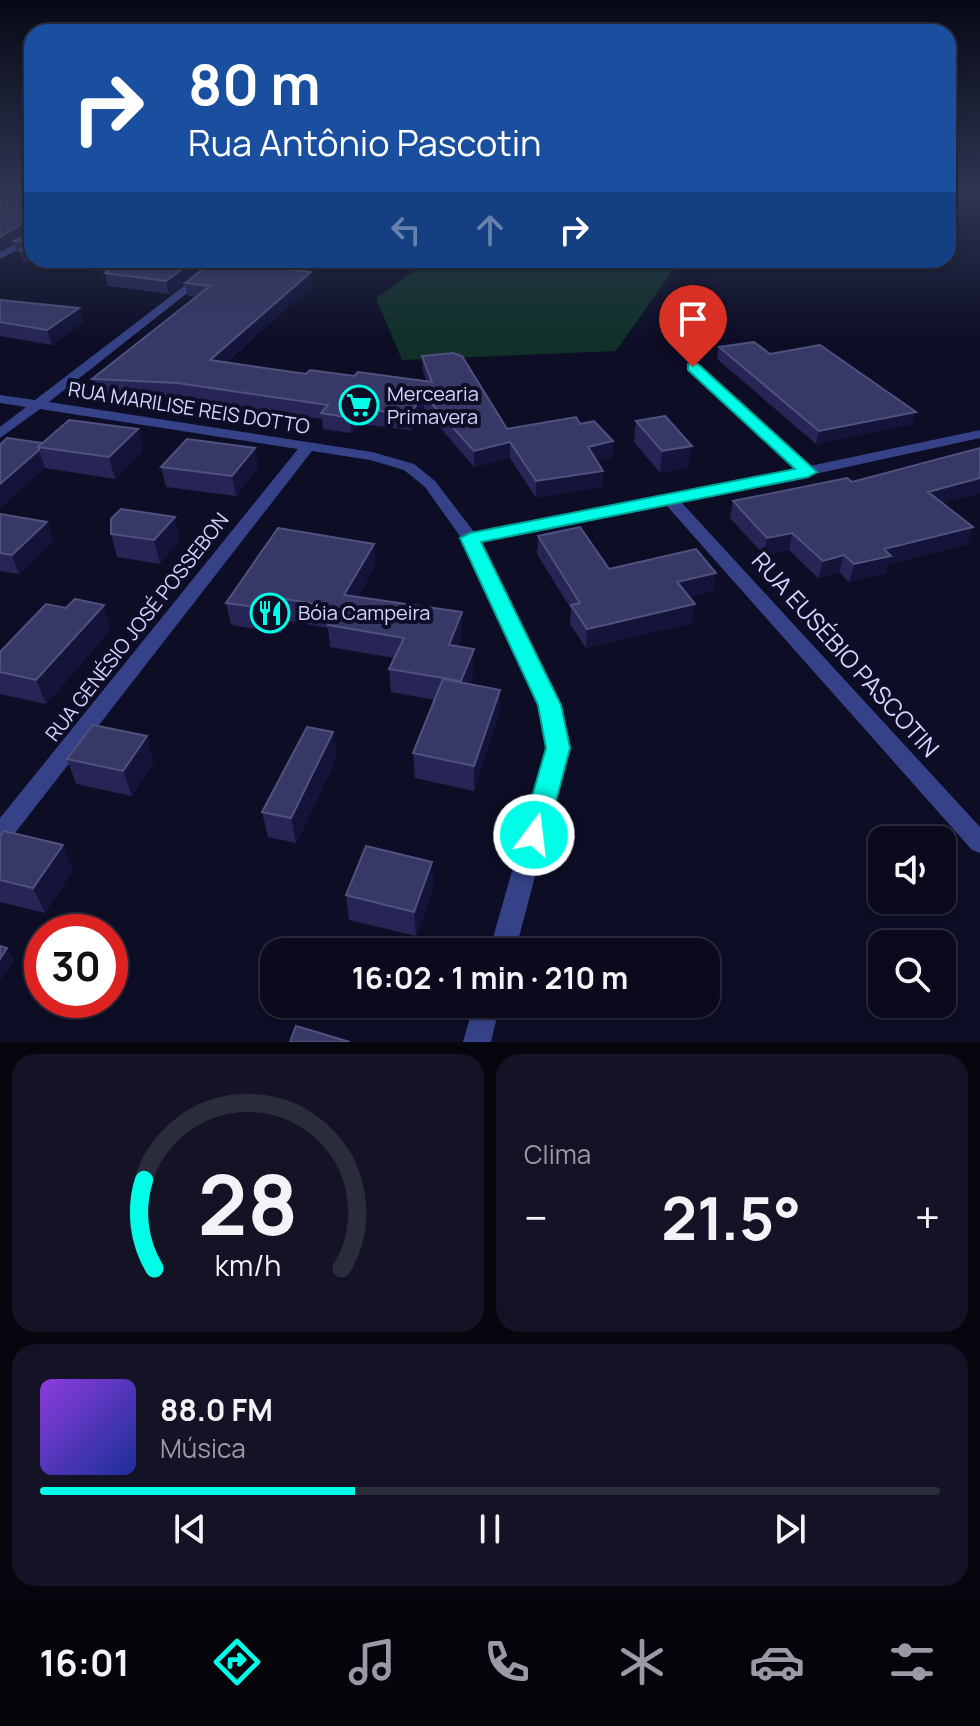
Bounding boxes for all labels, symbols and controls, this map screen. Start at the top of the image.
text: 80 m [188,45,321,122]
icon: right [56,56,160,160]
text: Rua Antônio Pascotin [188,118,541,167]
icon: left [384,208,428,252]
icon: ahead [468,208,512,252]
icon: right [552,208,596,252]
pin [659,285,727,367]
icon: arrive [671,297,715,341]
street label: RUA MARILISE REIS DOTTO [66,375,312,440]
place label: Mercearia Primavera [387,380,479,430]
supermarket icon: Mercearia Primavera [338,384,380,426]
street label: RUA GENÉSIO JOSÉ POSSEBON [39,507,234,747]
street label: RUA EUSÉBIO PASCOTIN [745,544,947,764]
restaurant icon: Bóia Campeira [249,592,291,634]
place label: Bóia Campeira [298,599,430,626]
position arrow [492,793,576,877]
map controls [868,826,956,1018]
button: sound [868,826,956,914]
speed limit sign: 30 [24,914,128,1018]
button: search [868,930,956,1018]
text: 16:02 · 1 min · 210 m [352,957,628,998]
text: Clima [524,1136,591,1172]
text: 28 [198,1146,298,1260]
text: 21.5° [661,1176,801,1258]
text: − [524,1187,548,1247]
text: + [915,1187,940,1247]
text: km/h [215,1246,281,1285]
text: 88.0 FM [160,1389,273,1430]
text: Música [160,1430,246,1466]
icon: previous [168,1507,212,1551]
icon: pause [468,1507,512,1551]
icon: next [768,1507,812,1551]
icon: directions [209,1634,265,1690]
icon: music [344,1634,400,1690]
icon: phone [479,1634,535,1690]
icon: climate [614,1634,670,1690]
icon: car [749,1634,805,1690]
icon: filters [884,1634,940,1690]
text: 16:01 [40,1638,130,1687]

